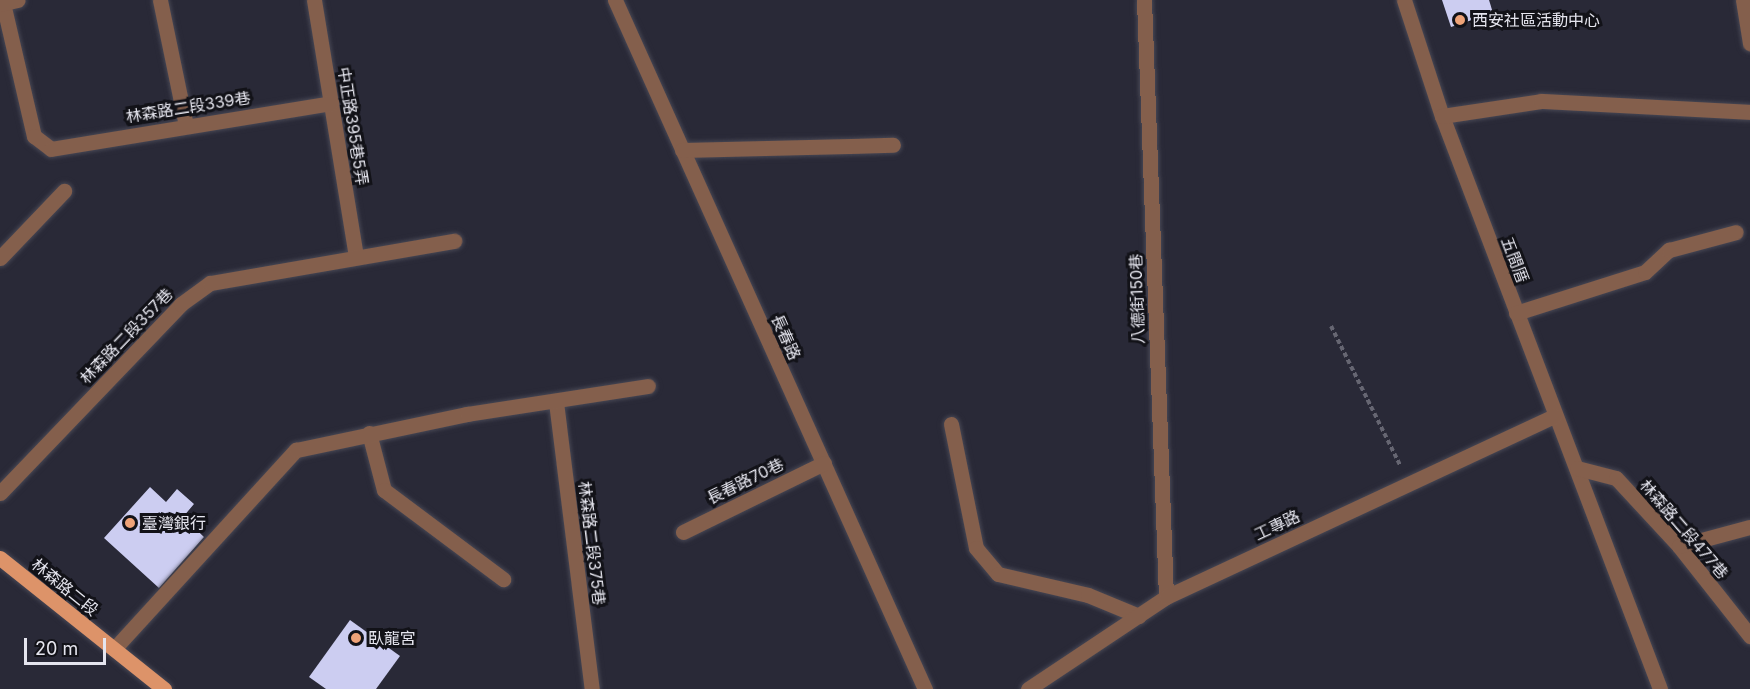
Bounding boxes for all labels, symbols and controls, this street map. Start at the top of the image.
place label: 西安社區活動中心 [1472,10,1600,30]
marker: 西安社區活動中心 [1453,13,1467,27]
street label: 中正路395巷5弄 [334,66,372,186]
street label: 林森路二段339巷 [124,88,252,126]
street label: 五間厝 [1497,234,1533,286]
street label: 八德街150巷 [1126,254,1148,344]
street label: 林森路二段357巷 [76,284,176,388]
street label: 長春路 [767,311,805,363]
street label: 長春路70巷 [704,454,786,508]
street label: 林森路二段477巷 [1636,476,1732,582]
street label: 林森路二段375巷 [575,480,609,606]
street label: 工專路 [1251,506,1303,544]
place label: 臺灣銀行 [142,513,206,533]
marker: 臺灣銀行 [123,516,137,530]
street label: 林森路二段 [28,554,102,620]
scale bar [27,626,110,664]
place label: 臥龍宮 [368,628,416,648]
marker: 臥龍宮 [349,631,363,645]
text: 20 m [35,638,78,659]

